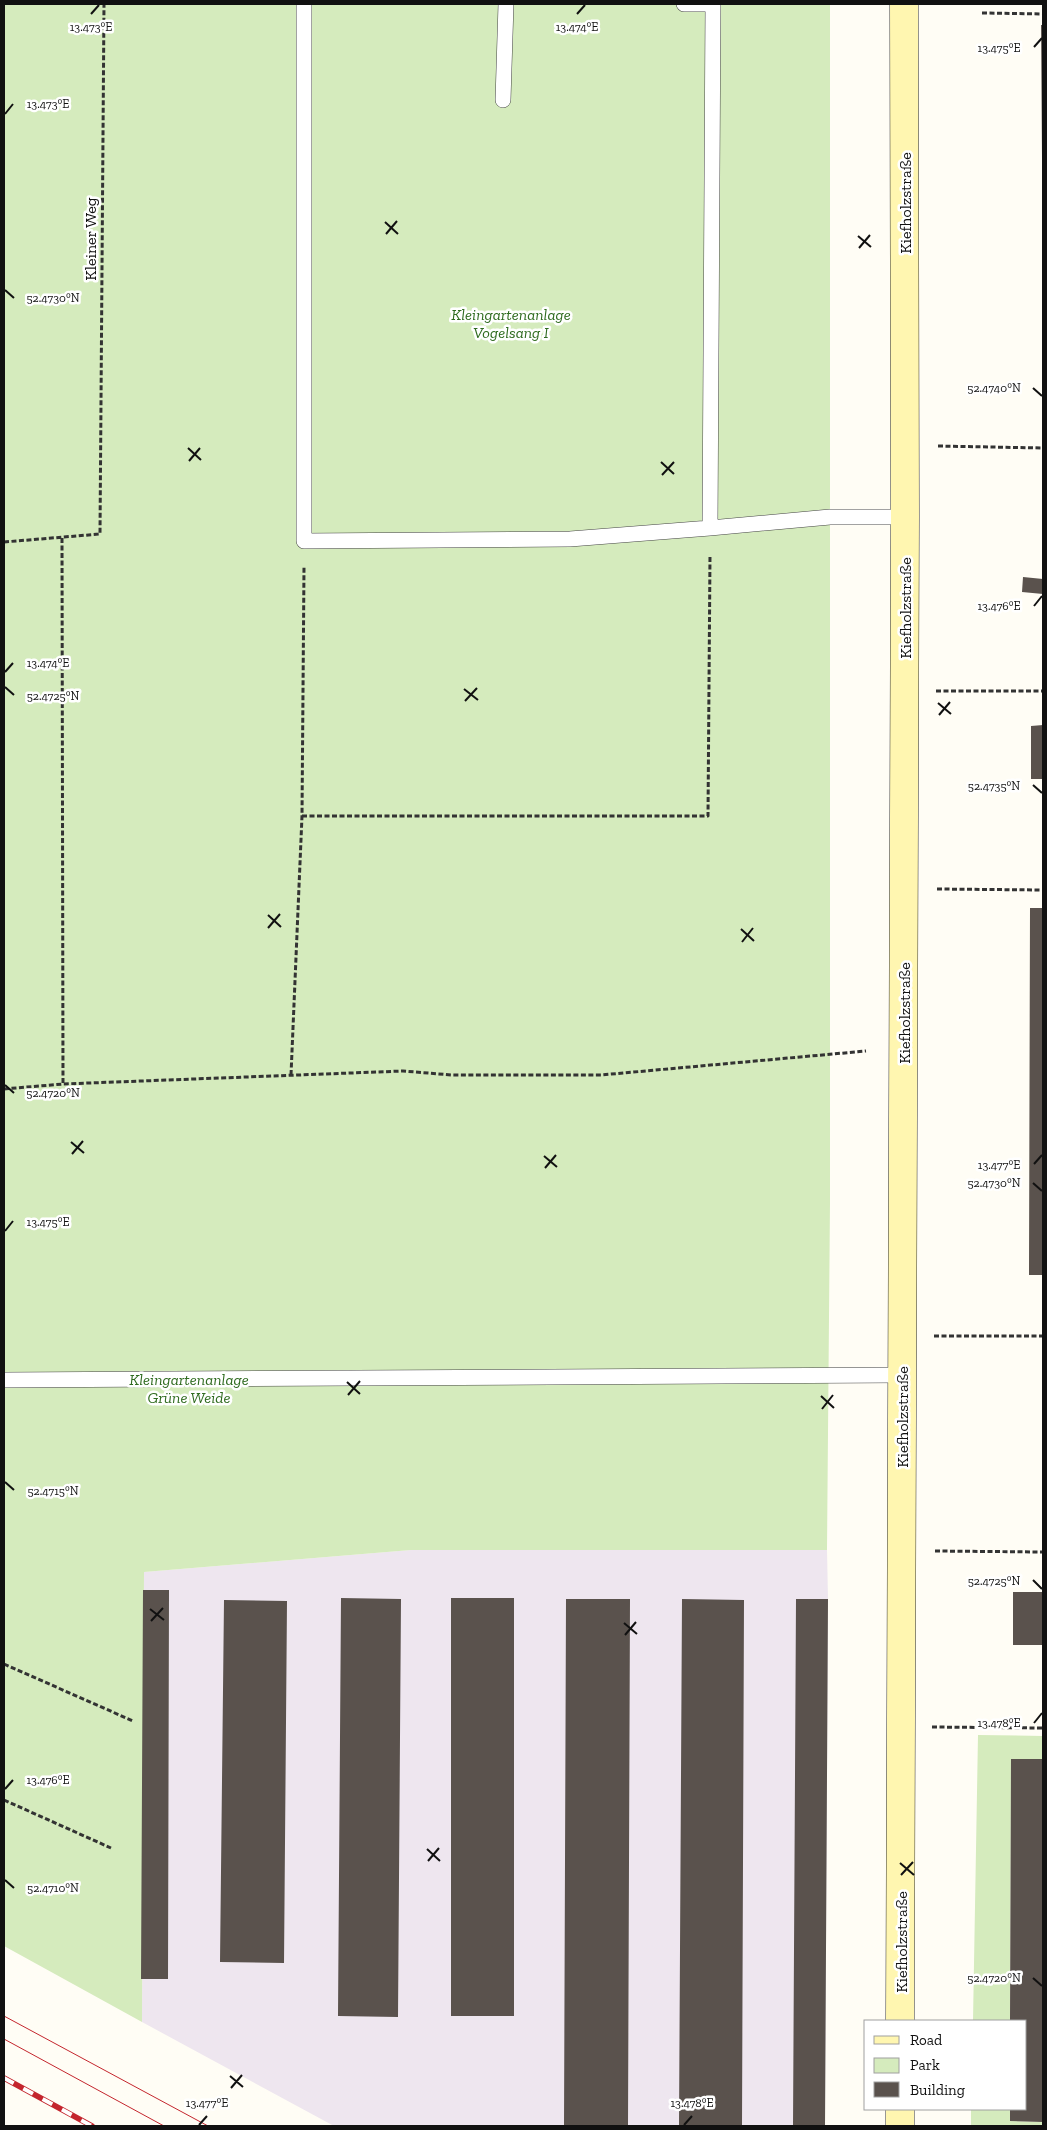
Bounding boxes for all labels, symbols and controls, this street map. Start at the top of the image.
text: 13.473°E [70,20,112,34]
text: 13.474°E [556,20,598,34]
text: 13.475°E [978,41,1020,55]
text: 13.473°E [27,97,69,111]
street label: Kiefholzstraße [896,152,915,254]
street label: Kleiner Weg [81,197,100,281]
text: 52.4730°N [26,291,80,305]
park label: Kleingartenanlage Vogelsang I [451,305,571,342]
text: 52.4740°N [967,381,1021,395]
street label: Kiefholzstraße [896,557,915,659]
text: 13.476°E [977,599,1021,613]
text: 13.474°E [27,656,69,670]
text: 52.4725°N [27,689,80,703]
text: 52.4735°N [968,779,1020,793]
street label: Kiefholzstraße [895,962,914,1064]
text: 52.4720°N [26,1086,80,1100]
text: 13.477°E [978,1158,1020,1172]
text: 52.4730°N [967,1176,1021,1190]
text: 13.475°E [27,1215,69,1229]
street label: Kiefholzstraße [893,1366,912,1468]
park label: Kleingartenanlage Grüne Weide [129,1370,249,1407]
text: 52.4715°N [27,1484,79,1498]
text: 52.4725°N [968,1574,1021,1588]
text: 13.478°E [977,1716,1021,1730]
text: 13.476°E [26,1773,70,1787]
text: 52.4710°N [27,1881,79,1895]
street label: Kiefholzstraße [892,1891,911,1993]
text: 52.4720°N [967,1971,1021,1985]
legend [864,2020,1027,2110]
text: Road [910,2031,943,2049]
text: Park [910,2056,940,2074]
text: Building [910,2081,965,2099]
text: 13.477°E [186,2096,228,2110]
text: 13.478°E [670,2096,714,2110]

